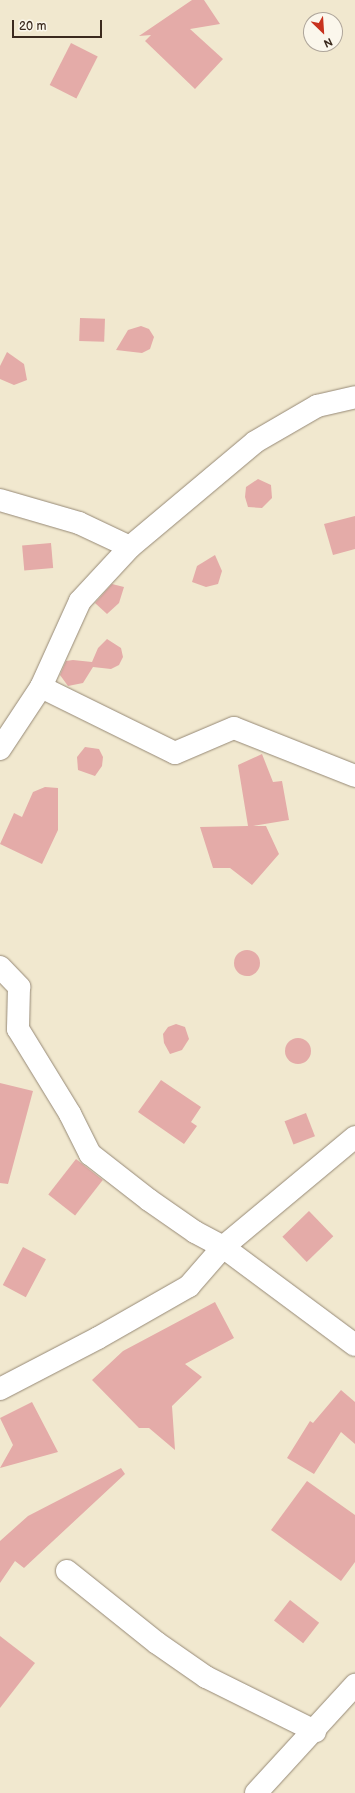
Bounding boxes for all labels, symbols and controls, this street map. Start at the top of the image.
scale bar [14,12,104,38]
north arrow [303,12,343,52]
text: 20 m [19,19,46,34]
text: N [321,35,334,50]

